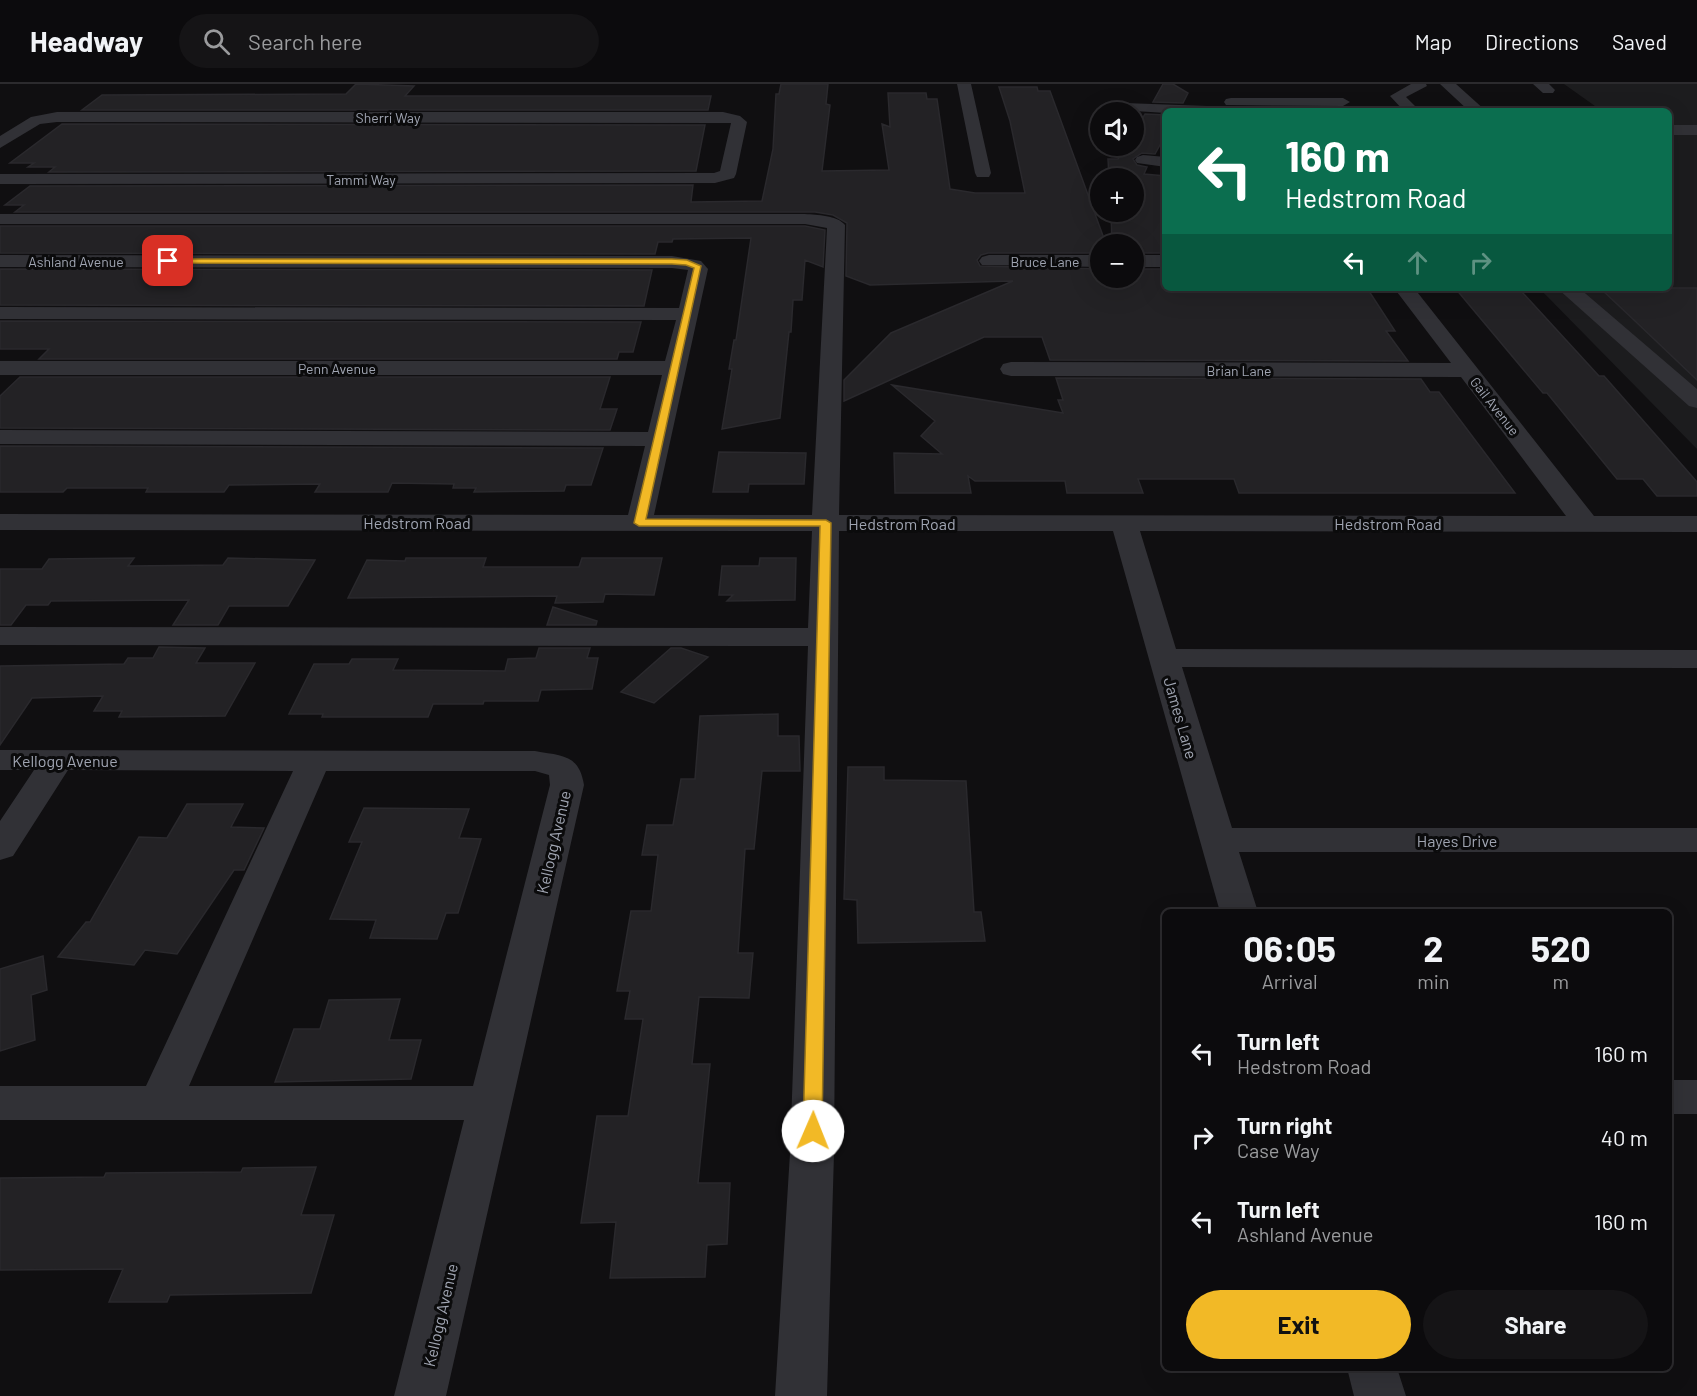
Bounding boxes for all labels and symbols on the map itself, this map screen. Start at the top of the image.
street label: Sherri Way [356,109,421,126]
street label: Tammi Way [326,171,396,188]
pin [142,235,193,286]
street label: Ashland Avenue [28,253,124,270]
street label: Bruce Lane [1011,253,1079,270]
street label: Penn Avenue [298,360,376,377]
street label: Brian Lane [1207,362,1271,379]
street label: Gail Avenue [1467,373,1523,439]
street label: Hedstrom Road [363,513,471,532]
street label: Hedstrom Road [848,514,956,533]
street label: Hedstrom Road [1334,514,1442,533]
street label: James Lane [1160,675,1202,761]
street label: Kellogg Avenue [12,751,118,770]
street label: Kellogg Avenue [532,789,574,895]
street label: Hayes Drive [1417,831,1497,850]
position arrow [781,1099,845,1163]
street label: Kellogg Avenue [419,1262,461,1368]

